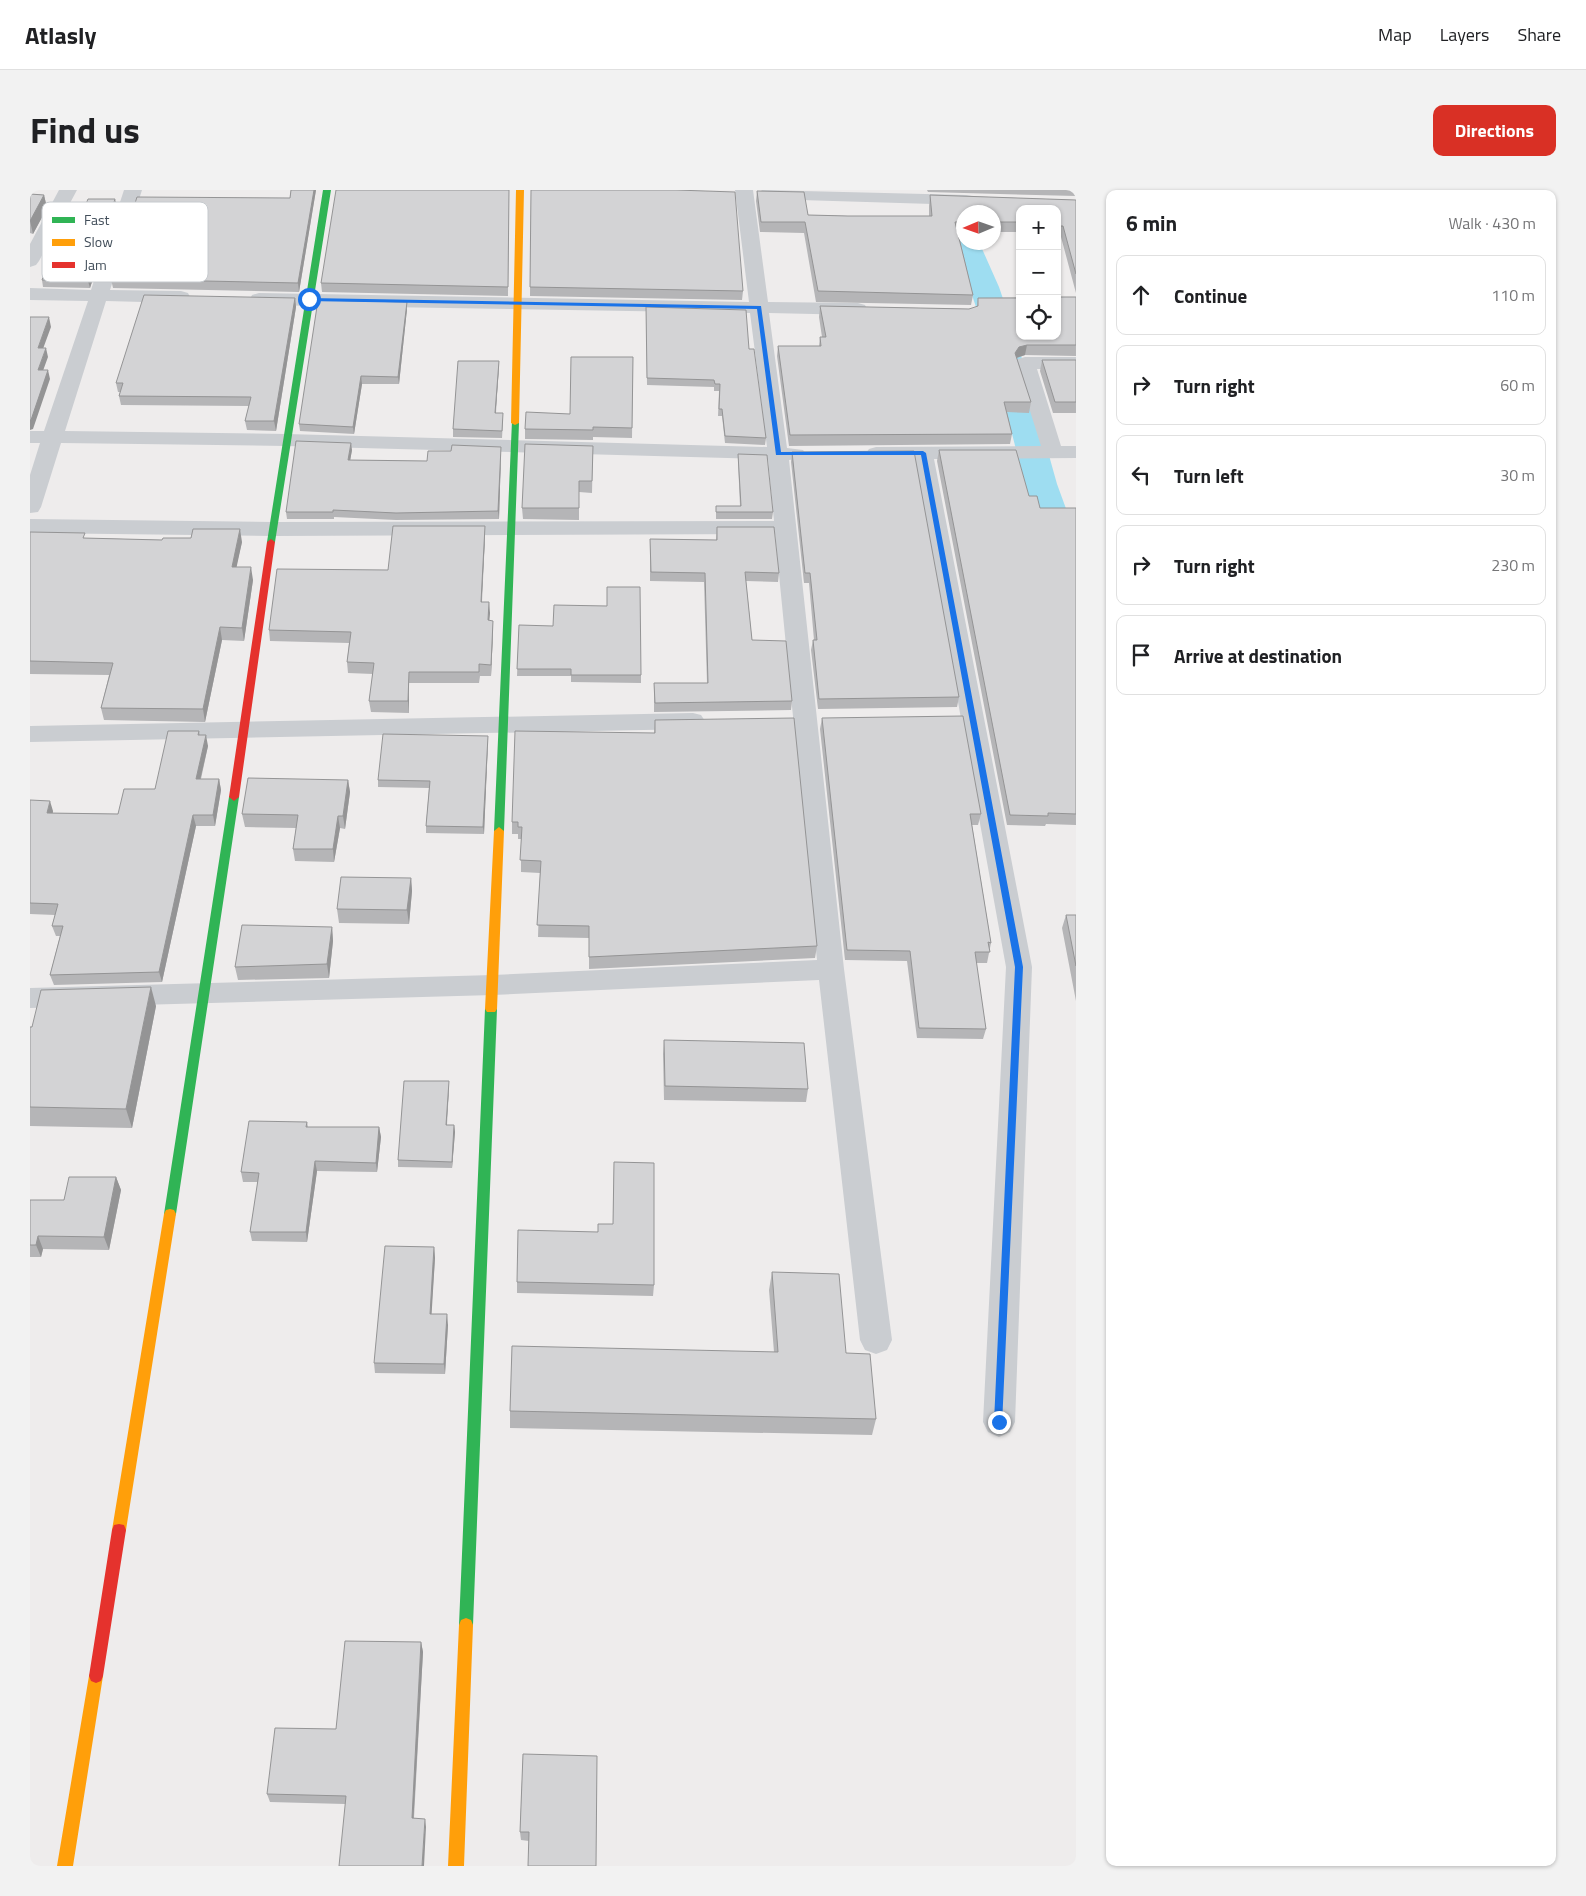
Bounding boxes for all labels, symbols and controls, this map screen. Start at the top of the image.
text: Atlasly [25,17,96,53]
text: Map [1378,21,1412,48]
text: Layers [1440,21,1489,48]
text: Share [1517,21,1561,48]
text: Find us [30,103,140,157]
button: Directions [1433,105,1556,156]
legend [42,202,208,282]
north arrow [956,205,1001,250]
map controls [1016,205,1061,340]
button: + [1016,205,1061,250]
text: 6 min [1126,207,1177,239]
text: Fast [84,209,109,230]
text: Walk · 430 m [1448,211,1536,235]
text: Slow [84,231,113,252]
button: − [1016,250,1061,295]
text: Jam [84,254,107,275]
icon: ahead [1127,281,1155,309]
text: Continue [1174,281,1247,310]
text: 110 m [1491,283,1535,307]
route start [298,288,321,311]
button: locate [1016,295,1061,340]
icon: right [1127,371,1155,399]
text: Turn right [1174,371,1255,400]
text: 60 m [1500,373,1535,397]
icon: left [1127,461,1155,489]
text: Turn left [1174,461,1244,490]
text: 30 m [1500,463,1535,487]
icon: right [1127,551,1155,579]
text: Turn right [1174,551,1255,580]
text: 230 m [1491,553,1535,577]
icon: arrive [1127,641,1155,669]
text: Arrive at destination [1174,641,1342,670]
route end [988,1411,1011,1434]

